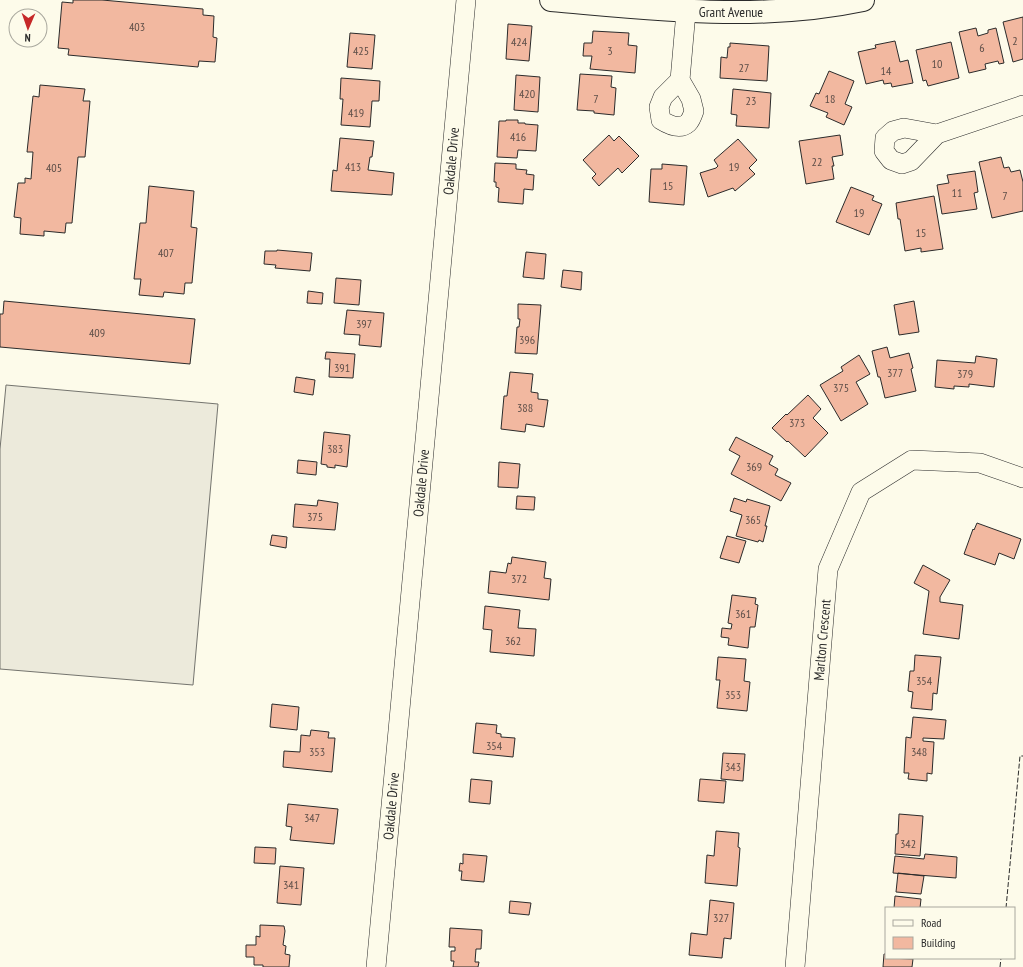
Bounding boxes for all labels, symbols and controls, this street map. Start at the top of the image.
street label: Grant Avenue [699,3,763,21]
north arrow [8,8,48,48]
house number: 403 [129,19,145,34]
text: N [24,31,31,45]
house number: 2 [1012,33,1018,48]
house number: 424 [511,34,528,49]
house number: 6 [979,40,985,55]
house number: 425 [353,43,369,58]
house number: 3 [607,43,613,58]
house number: 10 [932,56,942,71]
house number: 27 [739,60,749,75]
house number: 14 [881,63,892,78]
house number: 420 [519,86,535,101]
house number: 7 [593,91,599,106]
house number: 18 [825,91,835,106]
house number: 23 [746,93,756,108]
house number: 419 [348,105,364,120]
street label: Oakdale Drive [439,126,463,196]
house number: 416 [510,129,526,144]
house number: 22 [812,154,822,169]
house number: 413 [345,159,361,174]
house number: 19 [729,159,739,174]
house number: 405 [46,160,62,175]
house number: 15 [663,178,673,193]
house number: 11 [952,185,962,200]
house number: 7 [1002,188,1008,203]
house number: 19 [854,205,864,220]
house number: 15 [916,225,926,240]
house number: 407 [158,245,174,260]
house number: 397 [356,316,372,331]
house number: 409 [89,325,105,340]
house number: 396 [519,332,535,347]
house number: 391 [334,360,350,375]
house number: 377 [887,365,903,380]
house number: 379 [957,366,973,381]
house number: 375 [833,380,849,395]
house number: 388 [517,400,533,415]
house number: 373 [789,415,805,430]
house number: 383 [327,441,343,456]
street label: Oakdale Drive [409,448,433,518]
house number: 369 [746,459,762,474]
house number: 375 [307,509,323,524]
house number: 365 [745,512,761,527]
house number: 372 [511,571,527,586]
street label: Marlton Crescent [809,598,835,681]
house number: 361 [735,606,751,621]
house number: 362 [505,633,521,648]
house number: 354 [916,673,933,688]
house number: 353 [725,687,741,702]
house number: 354 [486,738,503,753]
house number: 353 [309,744,325,759]
house number: 348 [911,744,927,759]
house number: 343 [725,759,741,774]
street label: Oakdale Drive [379,771,403,841]
house number: 347 [304,810,320,825]
house number: 342 [900,836,916,851]
house number: 341 [283,877,299,892]
legend [885,907,1015,959]
house number: 327 [713,910,729,925]
text: Road [921,915,941,930]
text: Building [921,935,956,950]

